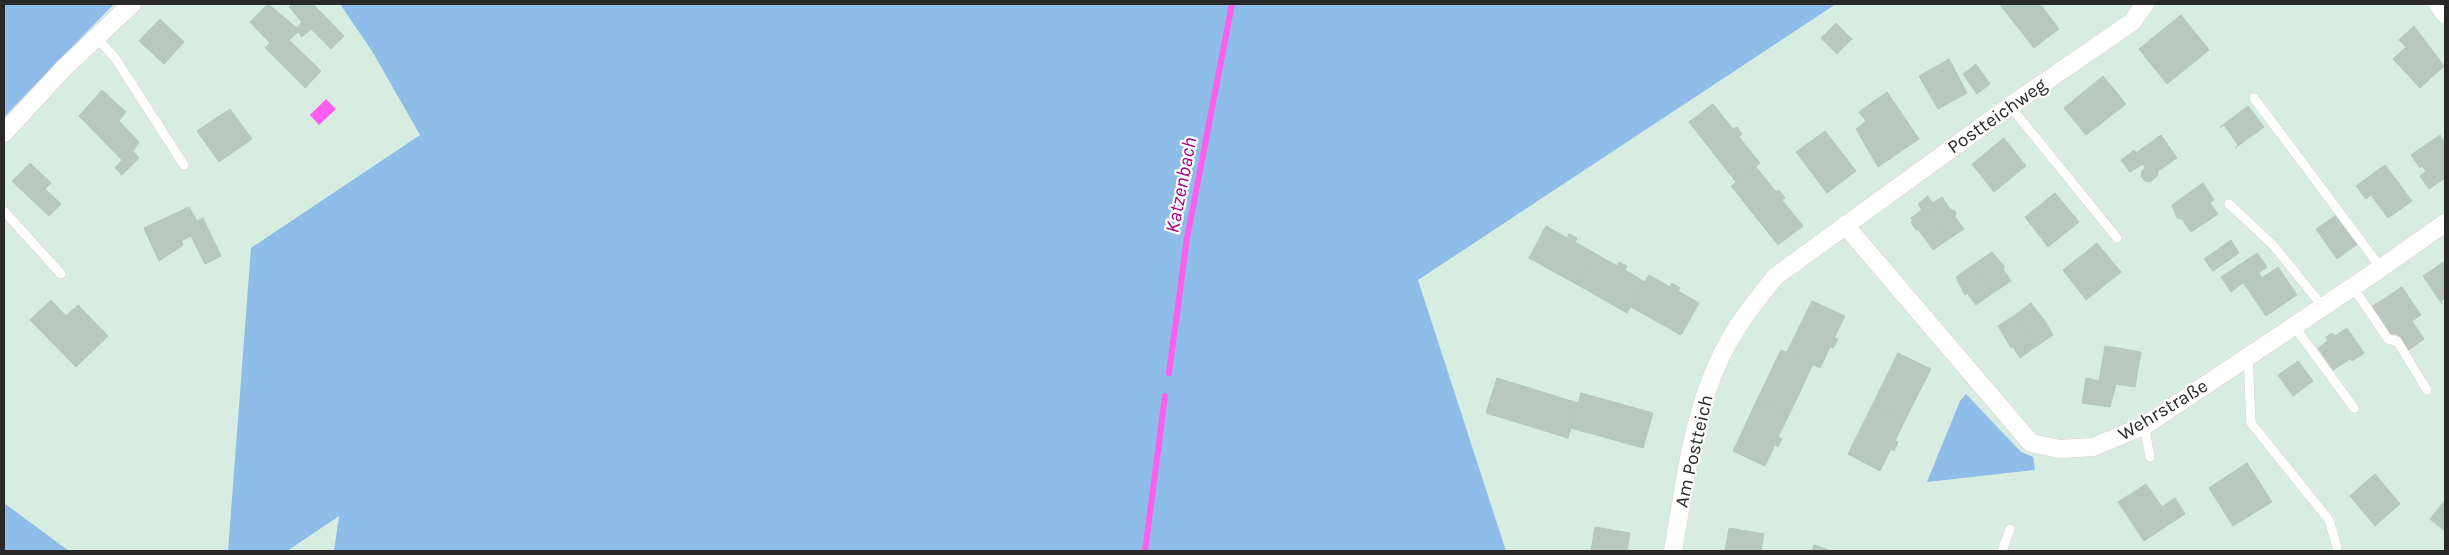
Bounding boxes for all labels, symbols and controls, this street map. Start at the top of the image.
street label: Postteichweg [1943,74,2051,158]
water label: Katzenbach [1160,135,1202,235]
street label: Wehrstraße [2114,375,2212,445]
street label: Am Postteich [1670,392,1718,510]

